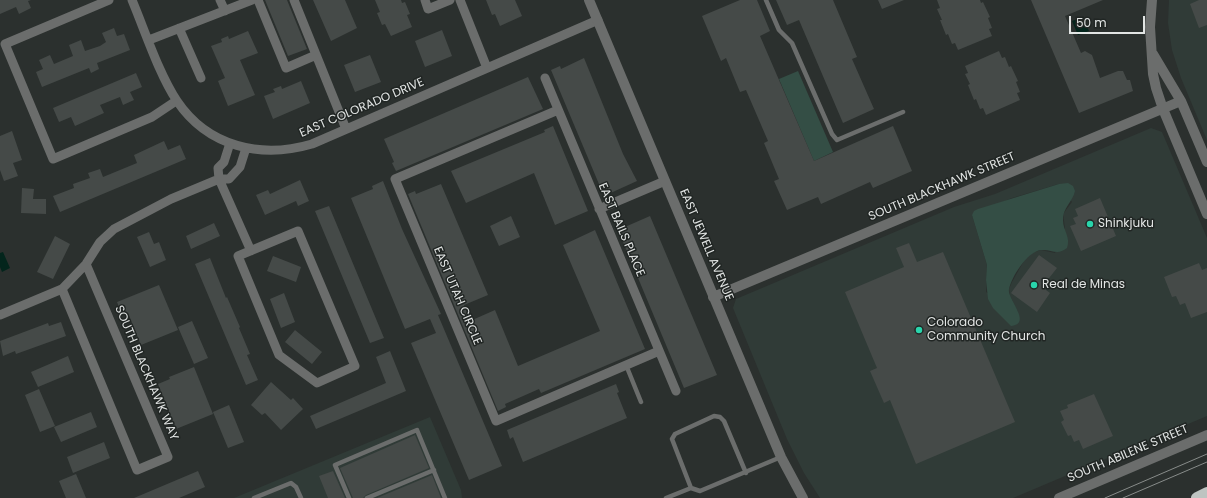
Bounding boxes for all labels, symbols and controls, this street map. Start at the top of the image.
scale bar [1071,8,1147,34]
text: 50 m [1076,14,1107,31]
street label: EAST COLORADO DRIVE [298,75,426,141]
street label: SOUTH BLACKHAWK STREET [867,150,1017,224]
street label: EAST BAILS PLACE [595,181,647,279]
street label: EAST JEWELL AVENUE [676,187,736,303]
place label: Shinkjuku [1098,217,1154,231]
marker: Shinkjuku [1085,219,1095,229]
street label: EAST UTAH CIRCLE [430,245,484,347]
place label: Real de Minas [1042,278,1125,292]
marker: Real de Minas [1029,280,1039,290]
street label: SOUTH BLACKHAWK WAY [111,303,181,443]
place label: Colorado Community Church [927,316,1045,344]
marker: Colorado Community Church [914,325,924,335]
street label: SOUTH ABILENE STREET [1065,422,1191,486]

